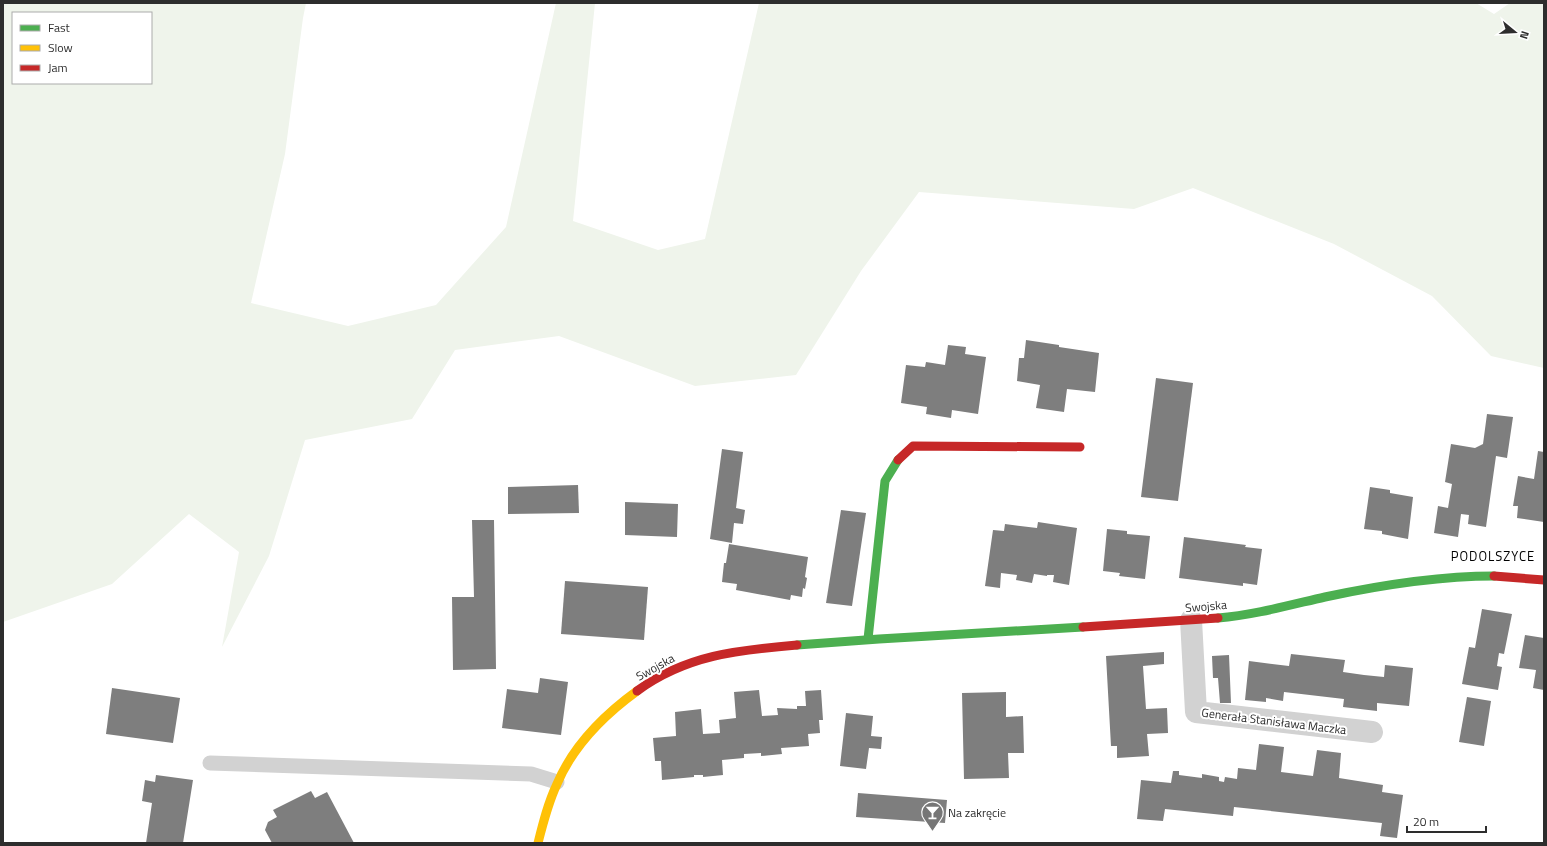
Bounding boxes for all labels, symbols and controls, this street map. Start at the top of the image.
legend [12,12,152,84]
north arrow [1495,12,1535,52]
text: Fast [48,18,71,37]
text: N [1516,29,1533,41]
text: Slow [48,38,73,57]
text: Jam [48,58,68,77]
district label: PODOLSZYCE [1451,546,1535,566]
street label: Swojska [1184,595,1228,617]
street label: Swojska [632,649,678,685]
street label: Generała Stanisława Maczka [1201,703,1347,739]
bar icon: Na zakręcie [919,799,945,832]
place label: Na zakręcie [948,803,1006,822]
scale bar [1407,808,1486,834]
text: 20 m [1413,812,1439,831]

